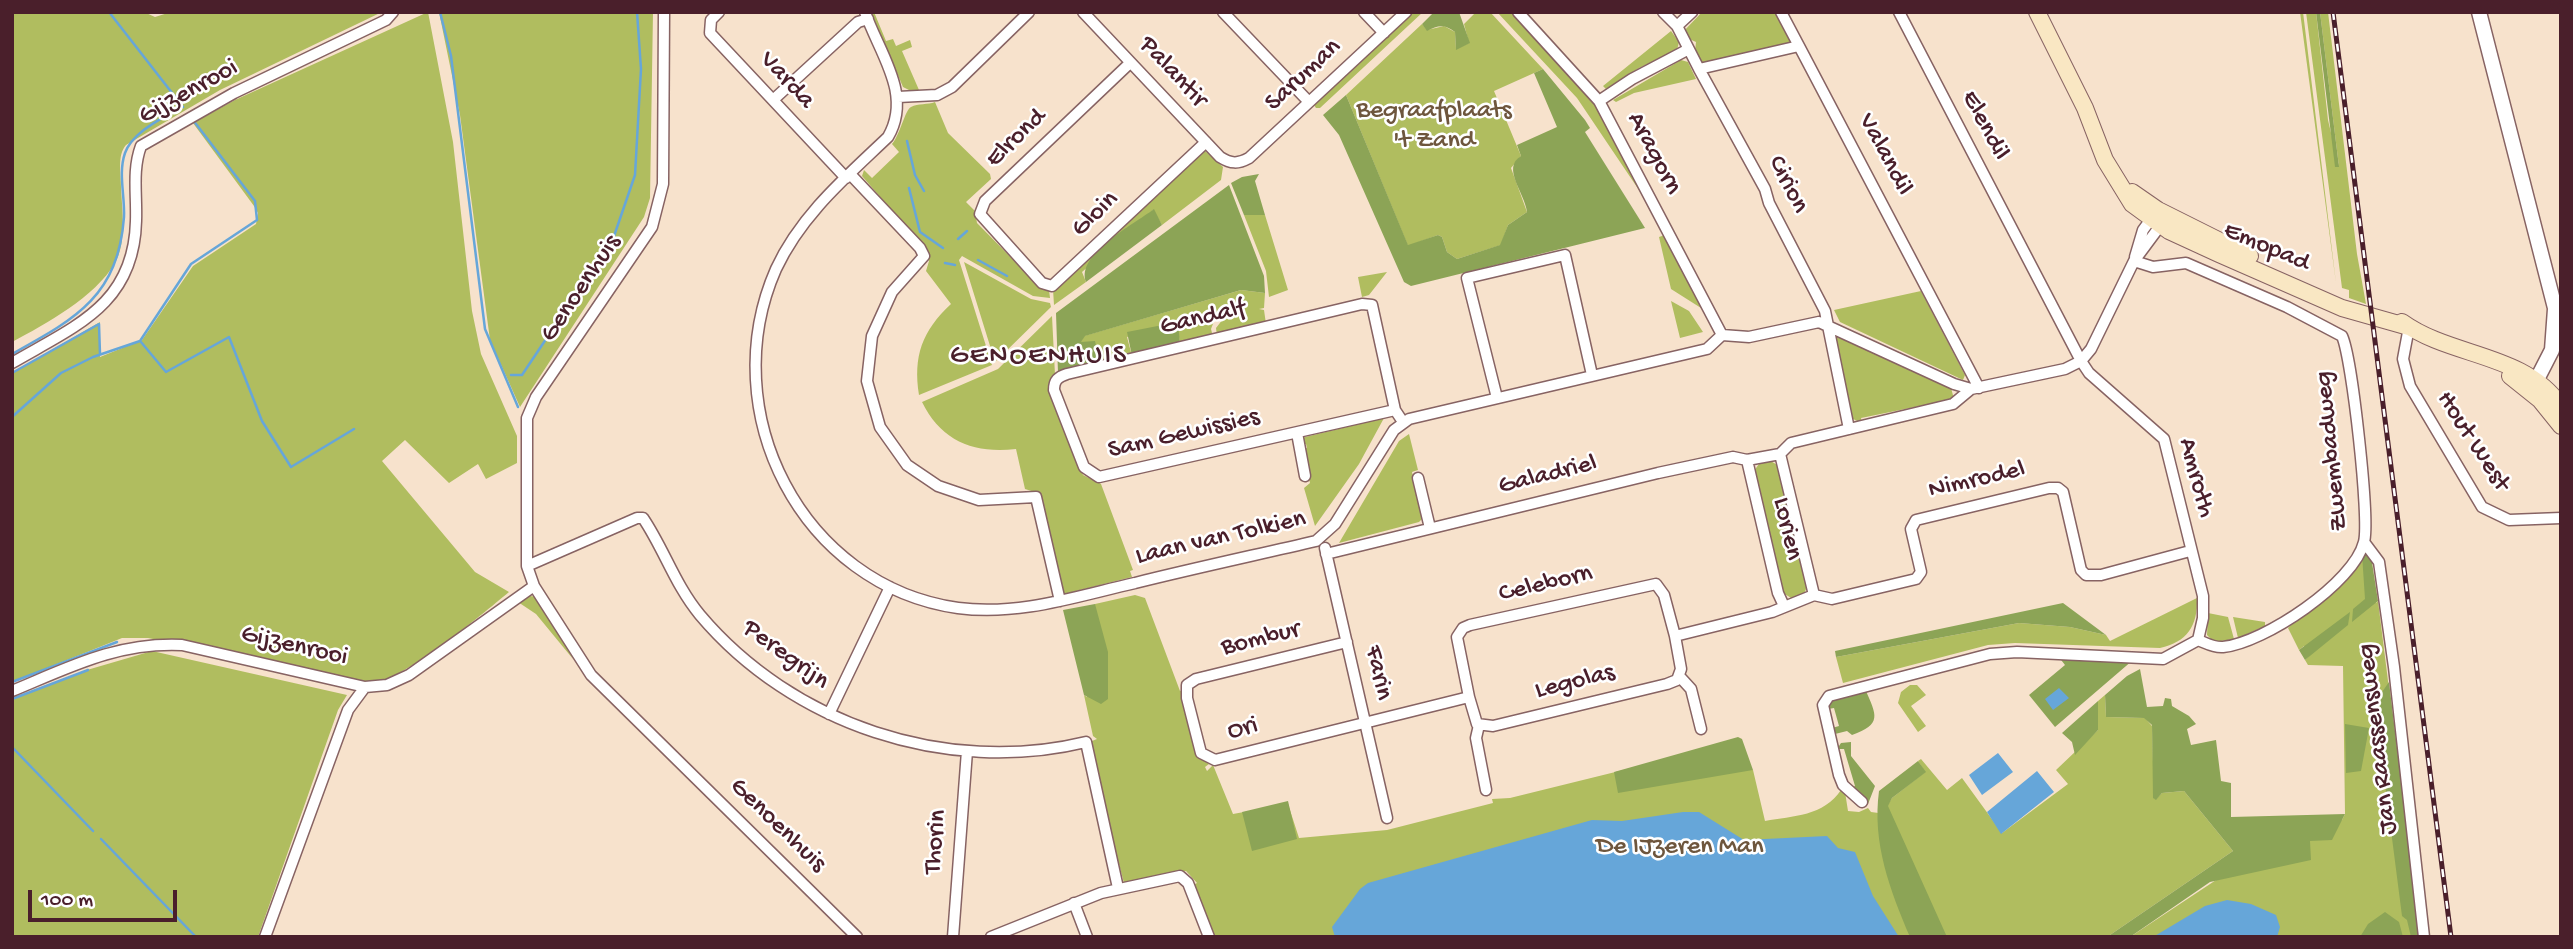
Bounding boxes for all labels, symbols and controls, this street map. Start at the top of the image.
street label: Palantir [1131,31,1213,115]
street label: Saruman [1259,33,1349,119]
street label: Varda [751,46,821,116]
street label: Gijzenrooi [134,53,244,133]
street label: Elendil [1953,86,2015,166]
park label: Begraafplaats 't Zand [1356,96,1512,158]
street label: Elrond [980,103,1054,175]
street label: Aragorn [1618,107,1688,201]
street label: Valandil [1850,109,1918,201]
street label: Cirion [1759,151,1815,219]
street label: Gloin [1066,185,1126,245]
street label: Emopad [2218,216,2314,280]
street label: Genoenhuis [535,229,629,349]
street label: Gandalf [1157,294,1249,344]
district label: GENOENHUIS [951,341,1127,375]
street label: Zwembadweg [2309,370,2357,532]
street label: Hout West [2428,386,2516,498]
street label: Sam Gewissies [1105,402,1263,468]
street label: Amroth [2169,435,2221,521]
street label: Galadriel [1496,449,1600,503]
street label: Nimrodel [1926,455,2028,507]
street label: Lorien [1764,494,1808,564]
street label: Laan van Tolkien [1133,504,1309,574]
street label: Celeborn [1496,559,1596,611]
street label: Peregrijn [735,614,835,698]
street label: Bombur [1218,615,1304,665]
street label: Gijzenrooi [238,620,350,674]
street label: Jan Raassensweg [2352,642,2406,836]
street label: Farin [1356,643,1398,703]
street label: Legolas [1532,658,1618,708]
street label: Ori [1224,711,1262,749]
street label: Genoenhuis [722,772,832,880]
street label: Thorin [919,808,955,876]
park label: De IJzeren Man [1596,832,1764,864]
scale bar [32,876,180,920]
text: 100 m [41,889,93,914]

